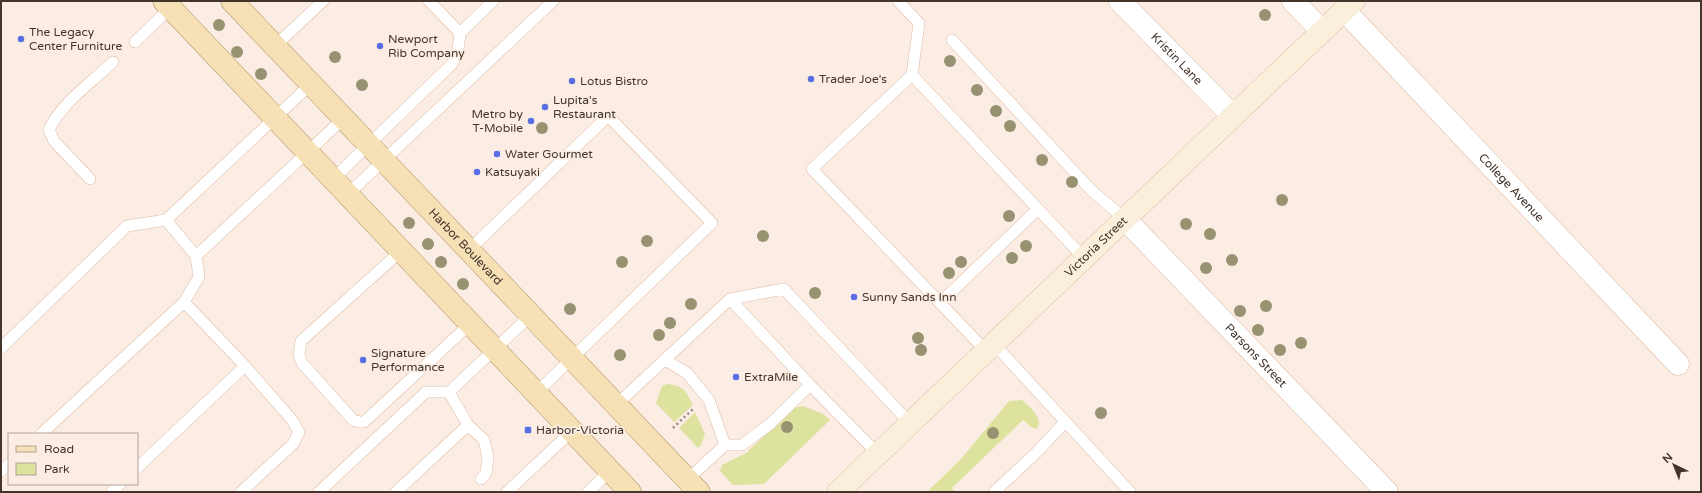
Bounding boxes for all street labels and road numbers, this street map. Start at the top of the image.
street label: Kristin Lane [1148,30,1205,88]
street label: College Avenue [1476,150,1547,225]
street label: Harbor Boulevard [426,205,505,288]
street label: Victoria Street [1062,213,1130,280]
street label: Parsons Street [1222,321,1290,390]

